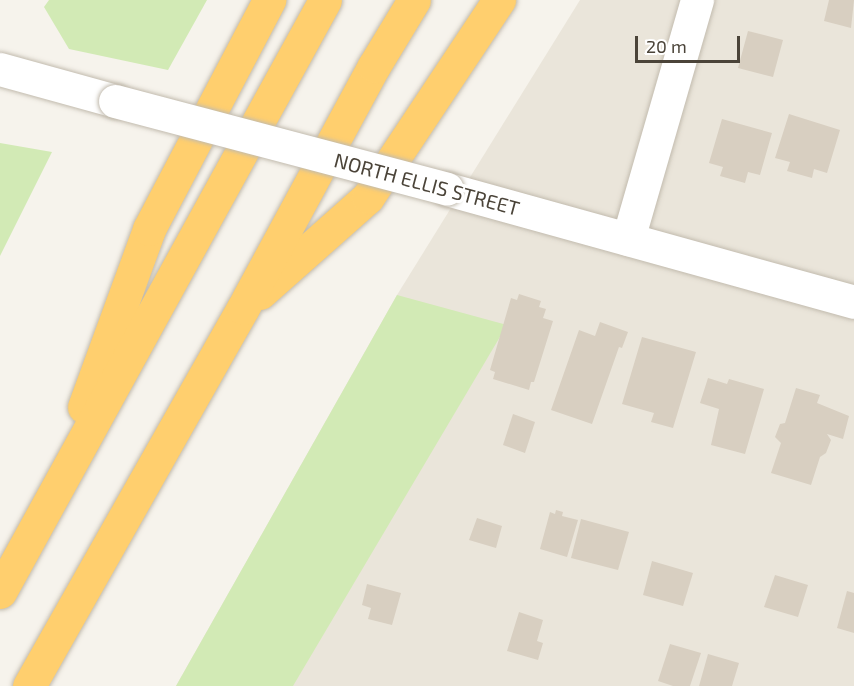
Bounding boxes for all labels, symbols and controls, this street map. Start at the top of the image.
scale bar [638,24,743,62]
text: 20 m [646,35,687,57]
street label: NORTH ELLIS STREET [332,148,522,220]

